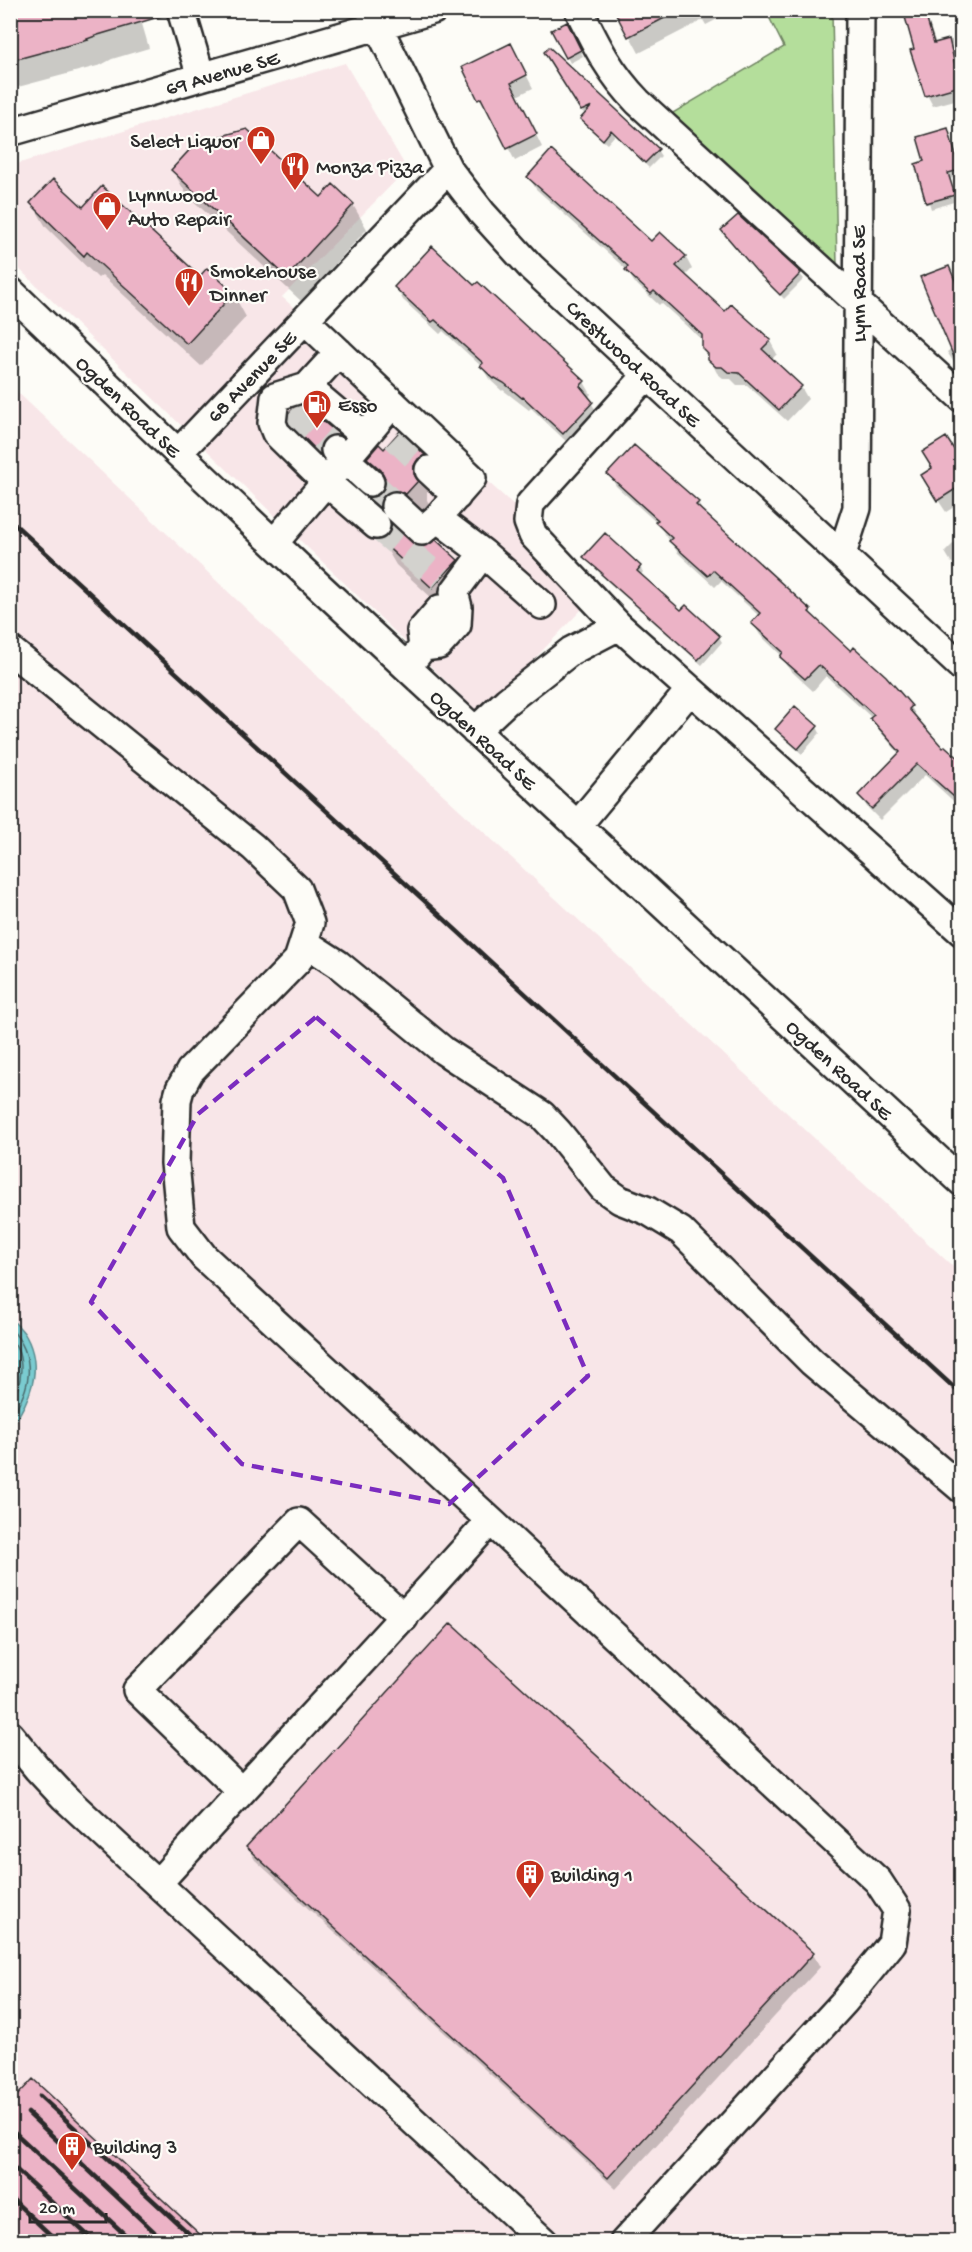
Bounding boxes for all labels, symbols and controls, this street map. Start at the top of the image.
street label: 69 Avenue SE [163,47,284,104]
shop icon: Select Liquor [245,124,277,166]
place label: Select Liquor [130,131,242,156]
restaurant icon: Monza Pizza [279,150,311,192]
place label: Monza Pizza [316,157,425,182]
place label: Lynnwood Auto Repair [128,185,232,234]
shop icon: Lynnwood Auto Repair [91,190,123,232]
street label: Lynn Road SE [849,225,874,342]
place label: Smokehouse Dinner [208,261,318,310]
restaurant icon: Smokehouse Dinner [173,266,205,308]
street label: Crestwood Road SE [559,297,705,435]
street label: 68 Avenue SE [204,327,304,430]
street label: Ogden Road SE [69,352,185,465]
fuel station icon: Esso [301,388,333,430]
place label: Esso [338,395,378,420]
street label: Ogden Road SE [423,686,541,798]
street label: Ogden Road SE [779,1016,897,1128]
building icon: Building 1 [514,1858,546,1900]
place label: Building 1 [550,1865,633,1890]
building icon: Building 3 [56,2130,88,2172]
place label: Building 3 [92,2137,177,2162]
scale bar [30,2186,106,2224]
text: 20 m [39,2199,75,2220]

